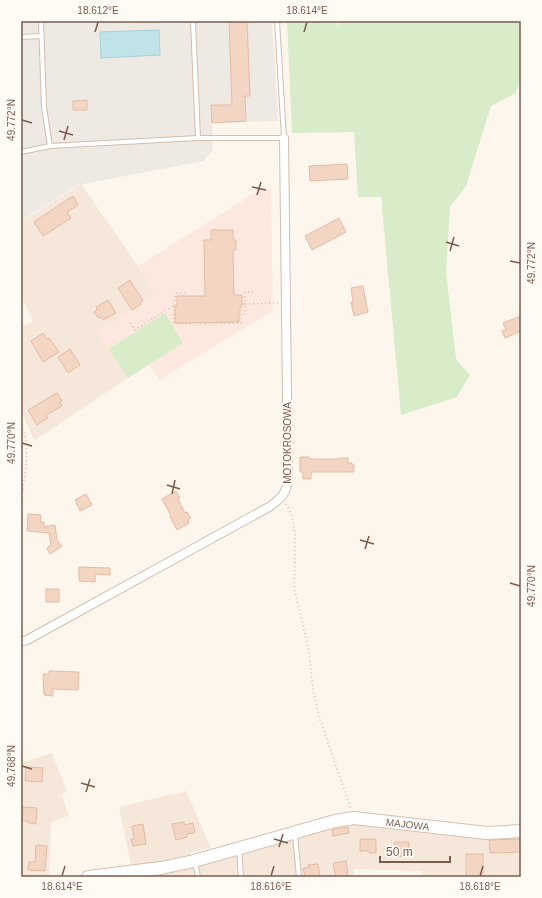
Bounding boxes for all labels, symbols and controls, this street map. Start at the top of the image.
text: 18.612°E [77,5,119,16]
text: 18.614°E [286,5,328,16]
text: 49.772°N [6,99,17,141]
text: 49.772°N [526,242,537,284]
street label: MOTOKROSOWA [282,402,293,484]
text: 49.770°N [6,422,17,464]
text: 49.770°N [526,565,537,607]
text: 49.768°N [6,745,17,787]
street label: MAJOWA [385,817,430,832]
scale bar [380,838,450,864]
text: 50 m [386,845,413,859]
text: 18.614°E [41,881,83,892]
text: 18.616°E [250,881,292,892]
text: 18.618°E [459,881,501,892]

